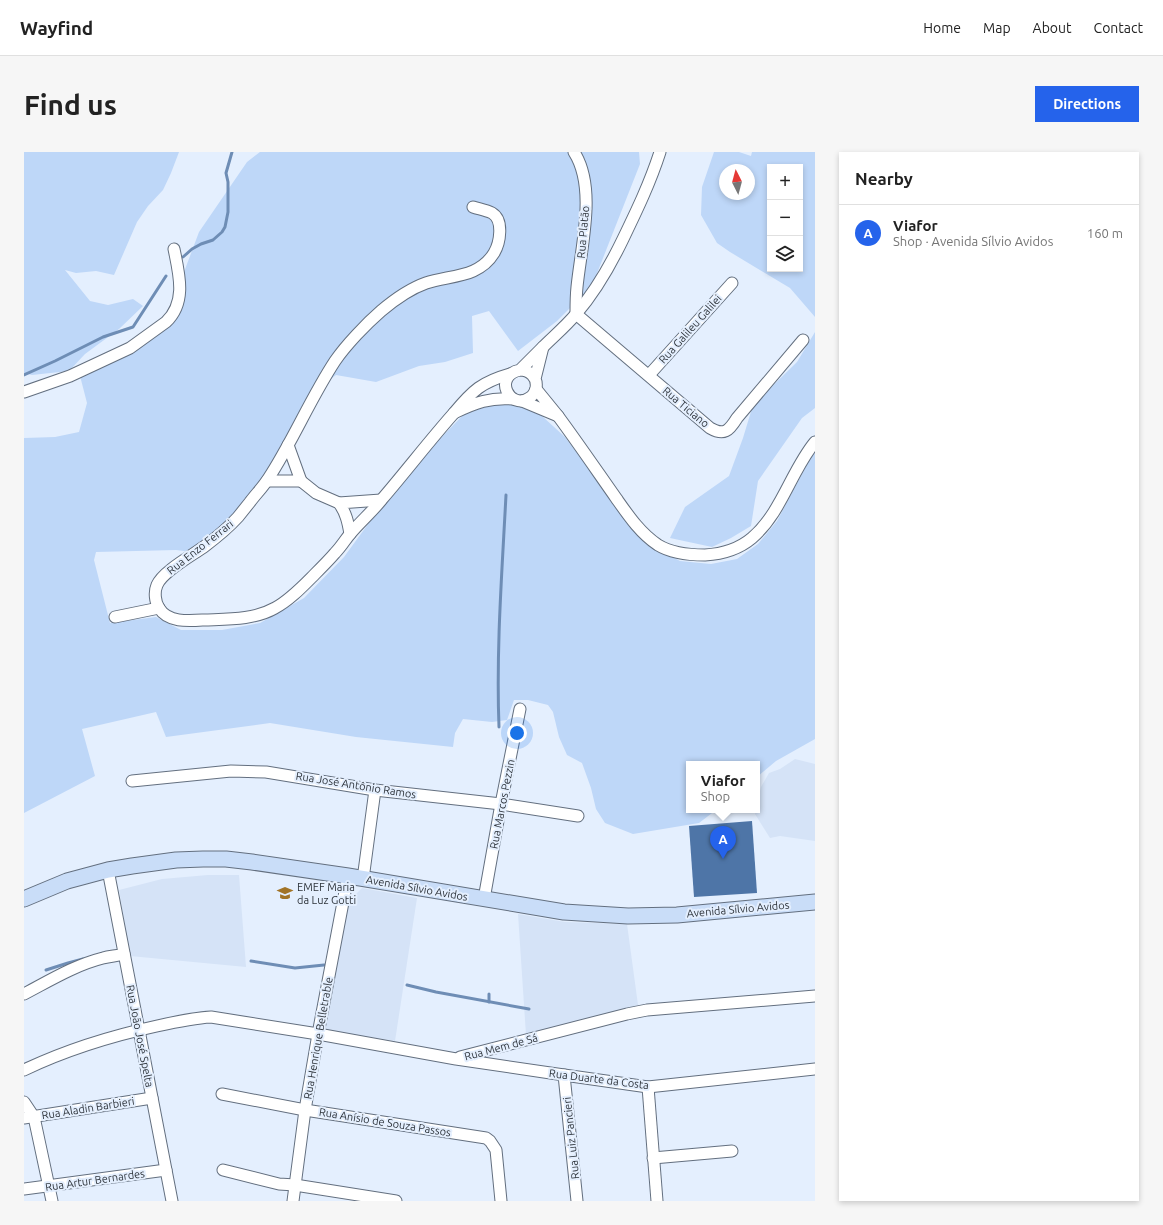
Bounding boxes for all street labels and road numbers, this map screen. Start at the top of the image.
street label: Rua Platão [575,205,591,259]
street label: Rua Galileu Galilei [656,292,724,366]
street label: Rua Ticiano [661,384,711,430]
street label: Rua Enzo Ferrari [165,518,235,576]
street label: Rua Marcos Pezzin [487,758,517,850]
street label: Rua José Antônio Ramos [295,770,417,800]
street label: Avenida Sílvio Avidos [365,873,469,903]
street label: Avenida Sílvio Avidos [686,899,790,919]
street label: Rua Henrique Belletrable [301,976,335,1100]
street label: Rua João José Spelta [124,984,156,1088]
street label: Rua Mem de Sá [463,1031,539,1063]
street label: Rua Duarte da Costa [548,1067,650,1091]
street label: Rua Aladin Barbieri [41,1095,135,1121]
street label: Rua Luiz Pancieri [561,1096,581,1180]
street label: Rua Anísio de Souza Passos [318,1106,452,1138]
street label: Rua Artur Bernardes [44,1167,146,1193]

